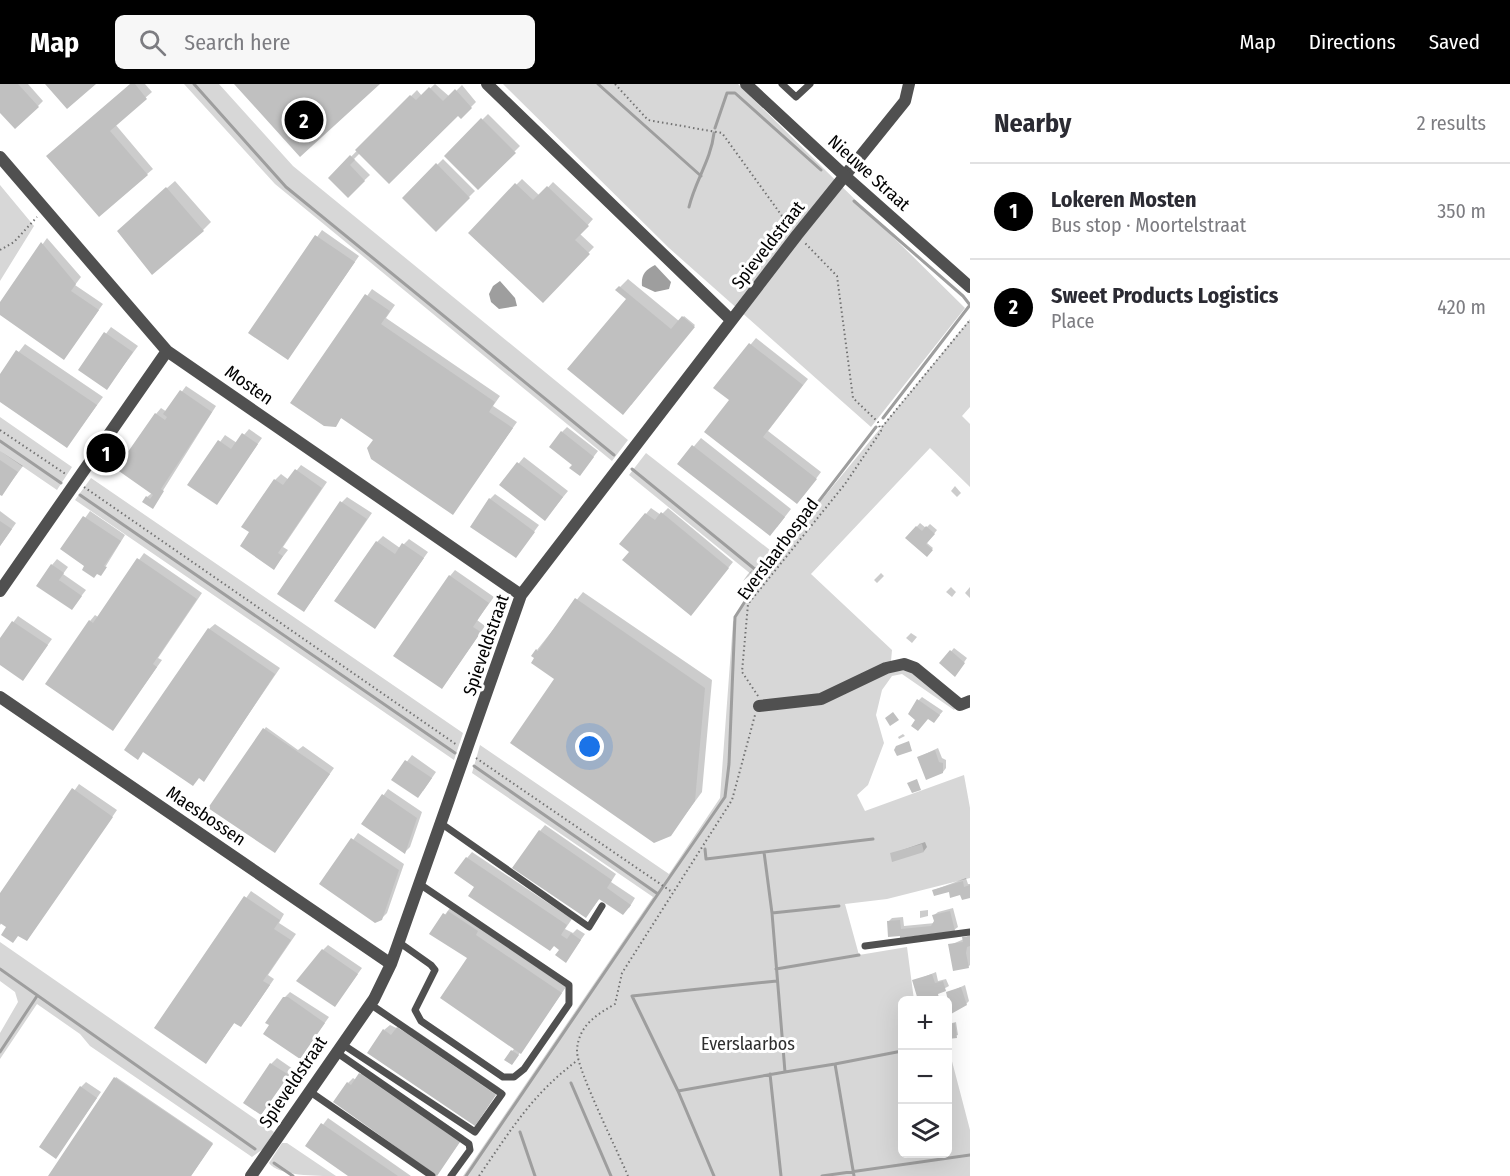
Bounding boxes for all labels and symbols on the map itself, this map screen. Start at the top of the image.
pin: 2 [284,98,324,142]
street label: Nieuwe Straat [823,130,915,216]
street label: Spieveldstraat [727,196,809,293]
street label: Mosten [221,361,277,409]
pin: 1 [86,430,126,476]
street label: Everslaarbospad [733,494,823,604]
street label: Spieveldstraat [458,591,514,699]
your location [575,732,604,761]
street label: Maesbossen [162,781,250,851]
street label: Spieveldstraat [254,1032,332,1132]
park label: Everslaarbos [701,1033,795,1055]

